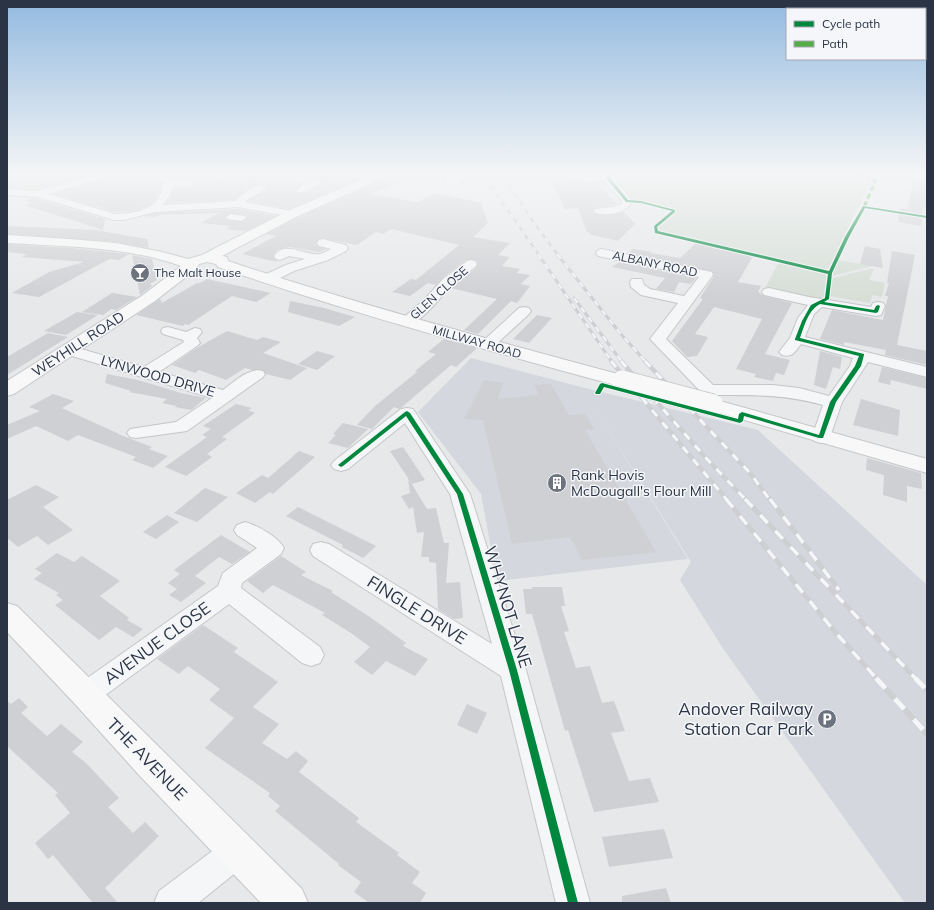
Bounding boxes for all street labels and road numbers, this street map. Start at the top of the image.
street label: ALBANY ROAD [611,247,699,280]
street label: GLEN CLOSE [407,263,471,322]
street label: WEYHILL ROAD [28,307,128,381]
street label: MILLWAY ROAD [431,322,523,361]
street label: LYNWOOD DRIVE [99,351,217,401]
street label: WHYNOT LANE [480,543,537,670]
street label: FINGLE DRIVE [364,571,471,649]
street label: AVENUE CLOSE [99,597,214,688]
street label: THE AVENUE [103,713,192,804]

